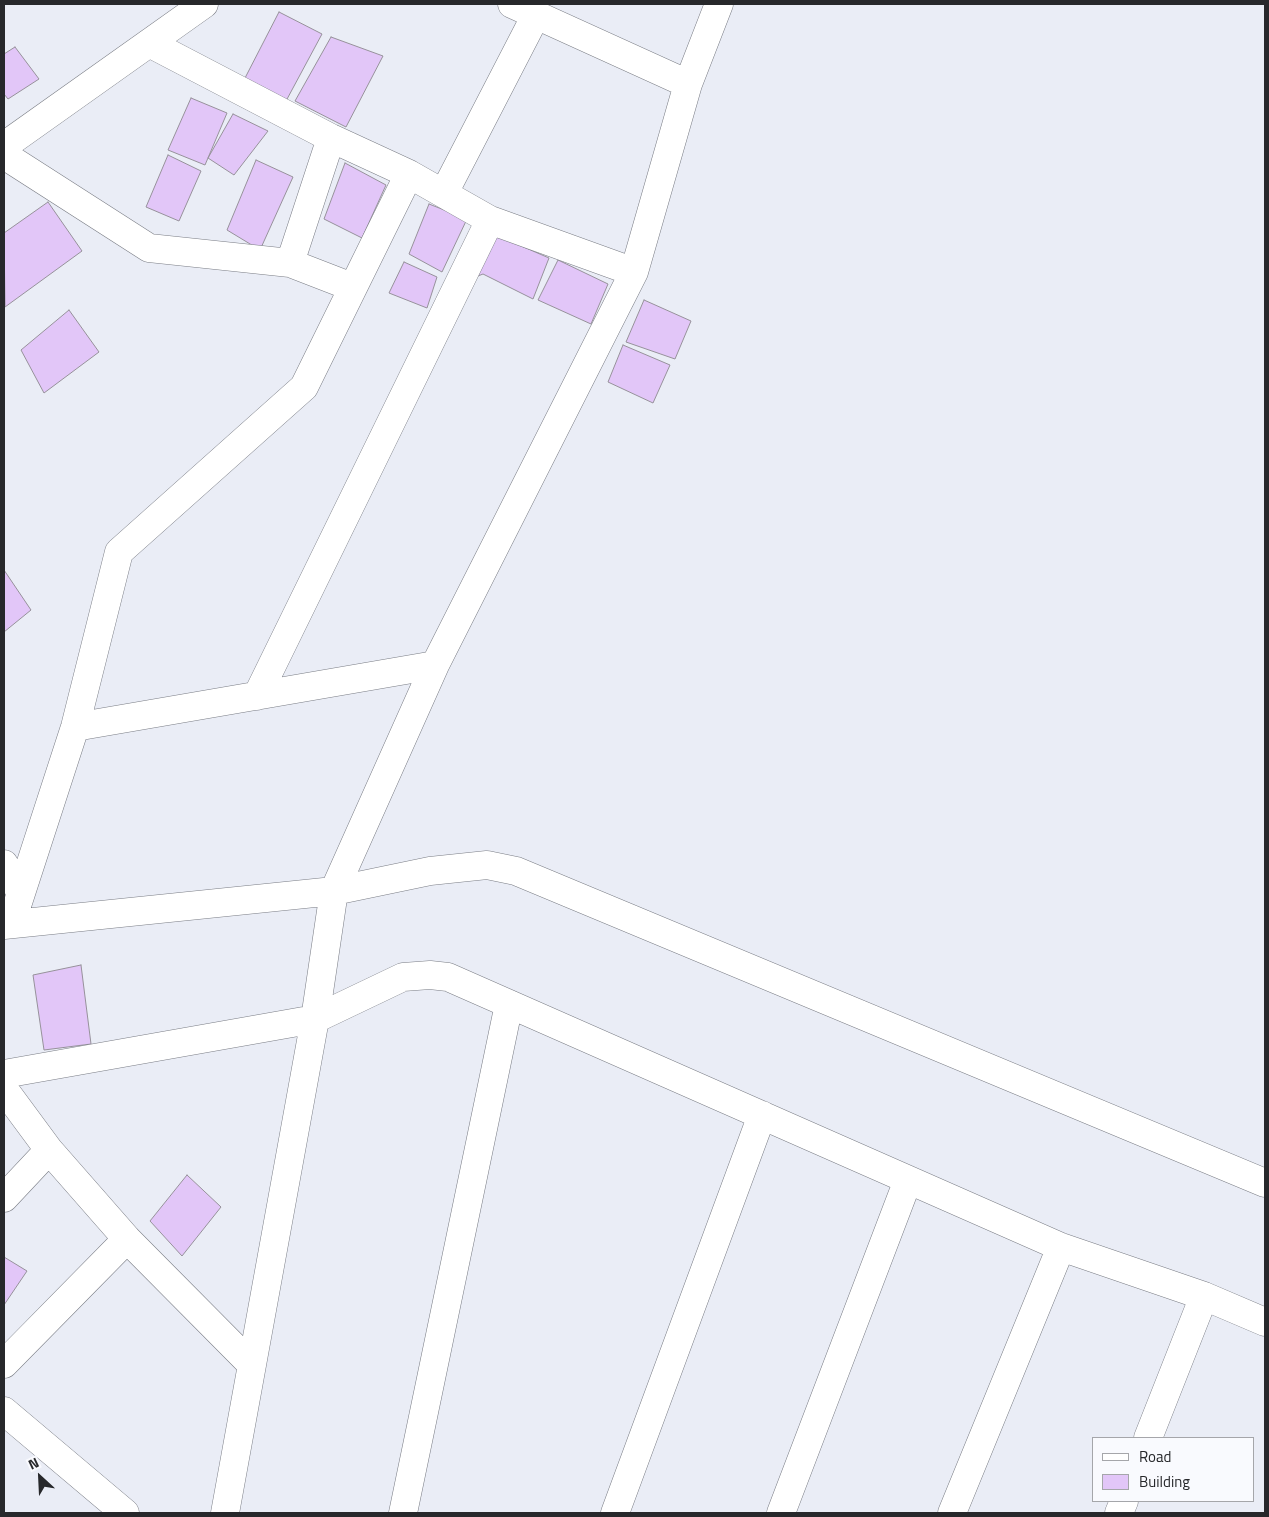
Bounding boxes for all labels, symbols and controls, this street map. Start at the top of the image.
legend [1092,1437,1254,1502]
text: Road [1139,1445,1171,1468]
text: N [25,1451,42,1475]
north arrow [15,1452,65,1502]
text: Building [1139,1470,1190,1493]

